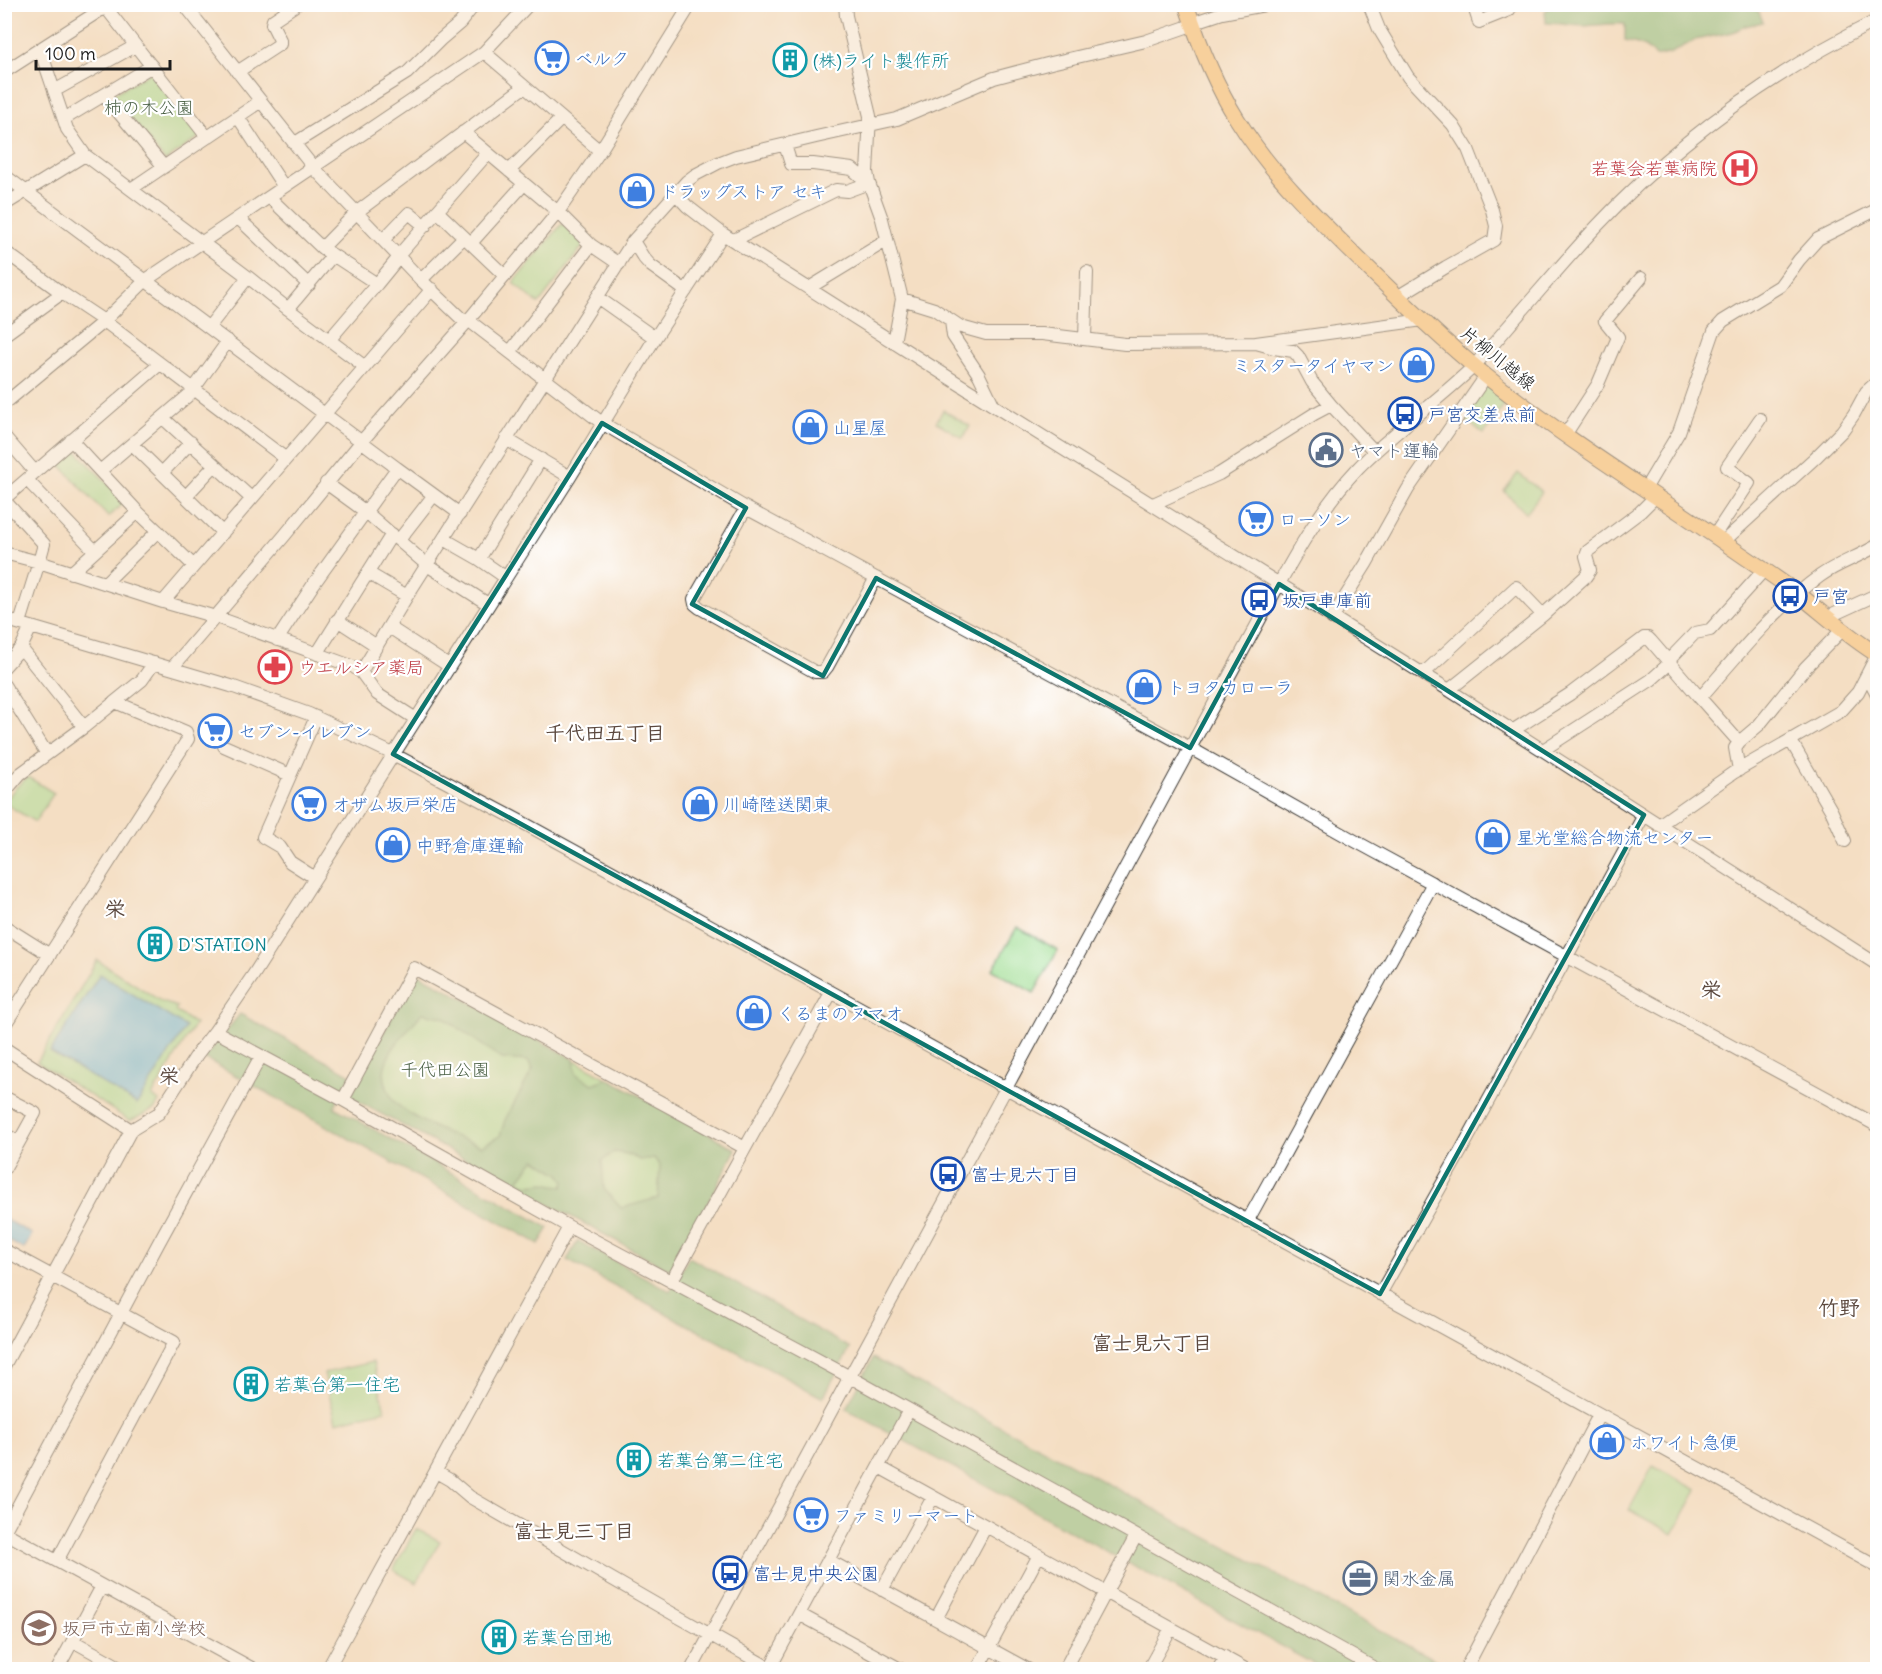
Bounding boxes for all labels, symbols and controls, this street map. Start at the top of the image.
scale bar [36,33,170,71]
supermarket icon: ベルク [534,40,570,76]
text: 100 m [45,42,96,65]
building icon: (株)ライト製作所 [772,42,808,78]
place label: ベルク [575,47,629,70]
place label: (株)ライト製作所 [813,49,949,72]
park label: 柿の木公園 [104,96,194,119]
hospital icon: 若葉会若葉病院 [1722,150,1758,186]
place label: 若葉会若葉病院 [1591,157,1717,180]
shop icon: ドラッグストア セキ [619,173,655,209]
place label: ドラッグストア セキ [660,180,827,203]
street label: 片柳川越線 [1456,321,1540,395]
shop icon: ミスタータイヤマン [1399,347,1435,383]
place label: ミスタータイヤマン [1233,354,1394,377]
bus stop icon: 戸宮交差点前 [1387,396,1423,432]
place label: 戸宮交差点前 [1428,403,1536,426]
shop icon: 山星屋 [792,409,828,445]
place label: 山星屋 [833,416,887,439]
public building icon: ヤマト運輸 [1308,432,1344,468]
place label: ヤマト運輸 [1349,439,1439,462]
supermarket icon: ローソン [1238,501,1274,537]
place label: ローソン [1279,508,1351,531]
bus stop icon: 戸宮 [1772,578,1808,614]
bus stop icon: 坂戸車庫前 [1241,582,1277,618]
place label: 戸宮 [1813,585,1849,608]
place label: 坂戸車庫前 [1282,589,1372,612]
pharmacy icon: ウエルシア薬局 [257,649,293,685]
place label: ウエルシア薬局 [298,656,424,679]
shop icon: トヨタカローラ [1126,669,1162,705]
place label: トヨタカローラ [1167,676,1293,699]
supermarket icon: セブン-イレブン [197,713,233,749]
place label: セブン-イレブン [238,720,372,743]
district label: 千代田五丁目 [545,720,665,745]
supermarket icon: オザム坂戸栄店 [291,786,327,822]
shop icon: 川崎陸送関東 [682,786,718,822]
place label: オザム坂戸栄店 [332,793,458,816]
place label: 川崎陸送関東 [723,793,831,816]
shop icon: 星光堂総合物流センター [1475,819,1511,855]
place label: 星光堂総合物流センター [1516,826,1713,849]
shop icon: 中野倉庫運輸 [375,827,411,863]
place label: 中野倉庫運輸 [416,834,524,857]
district label: 栄 [105,895,126,922]
building icon: D'STATION [137,926,173,962]
place label: D'STATION [178,933,267,956]
district label: 栄 [1701,976,1722,1003]
shop icon: くるまのヌマオ [736,995,772,1031]
place label: くるまのヌマオ [777,1002,903,1025]
park label: 千代田公園 [400,1058,490,1081]
district label: 栄 [159,1063,179,1088]
bus stop icon: 富士見六丁目 [930,1156,966,1192]
place label: 富士見六丁目 [971,1163,1079,1186]
district label: 竹野 [1818,1294,1860,1321]
district label: 富士見六丁目 [1092,1330,1212,1355]
building icon: 若葉台第一住宅 [233,1366,269,1402]
place label: 若葉台第一住宅 [274,1373,400,1396]
shop icon: ホワイト急便 [1589,1424,1625,1460]
place label: ホワイト急便 [1630,1431,1738,1454]
building icon: 若葉台第二住宅 [616,1442,652,1478]
place label: 若葉台第二住宅 [657,1449,783,1472]
supermarket icon: ファミリーマート [793,1497,829,1533]
place label: ファミリーマート [834,1504,978,1527]
district label: 富士見三丁目 [514,1518,634,1543]
bus stop icon: 富士見中央公園 [712,1555,748,1591]
office icon: 関水金属 [1342,1560,1378,1596]
place label: 富士見中央公園 [753,1562,879,1585]
place label: 関水金属 [1383,1567,1455,1590]
school or university icon: 坂戸市立南小学校 [21,1610,57,1646]
place label: 坂戸市立南小学校 [62,1617,206,1640]
building icon: 若葉台団地 [481,1619,517,1655]
place label: 若葉台団地 [522,1626,612,1649]

